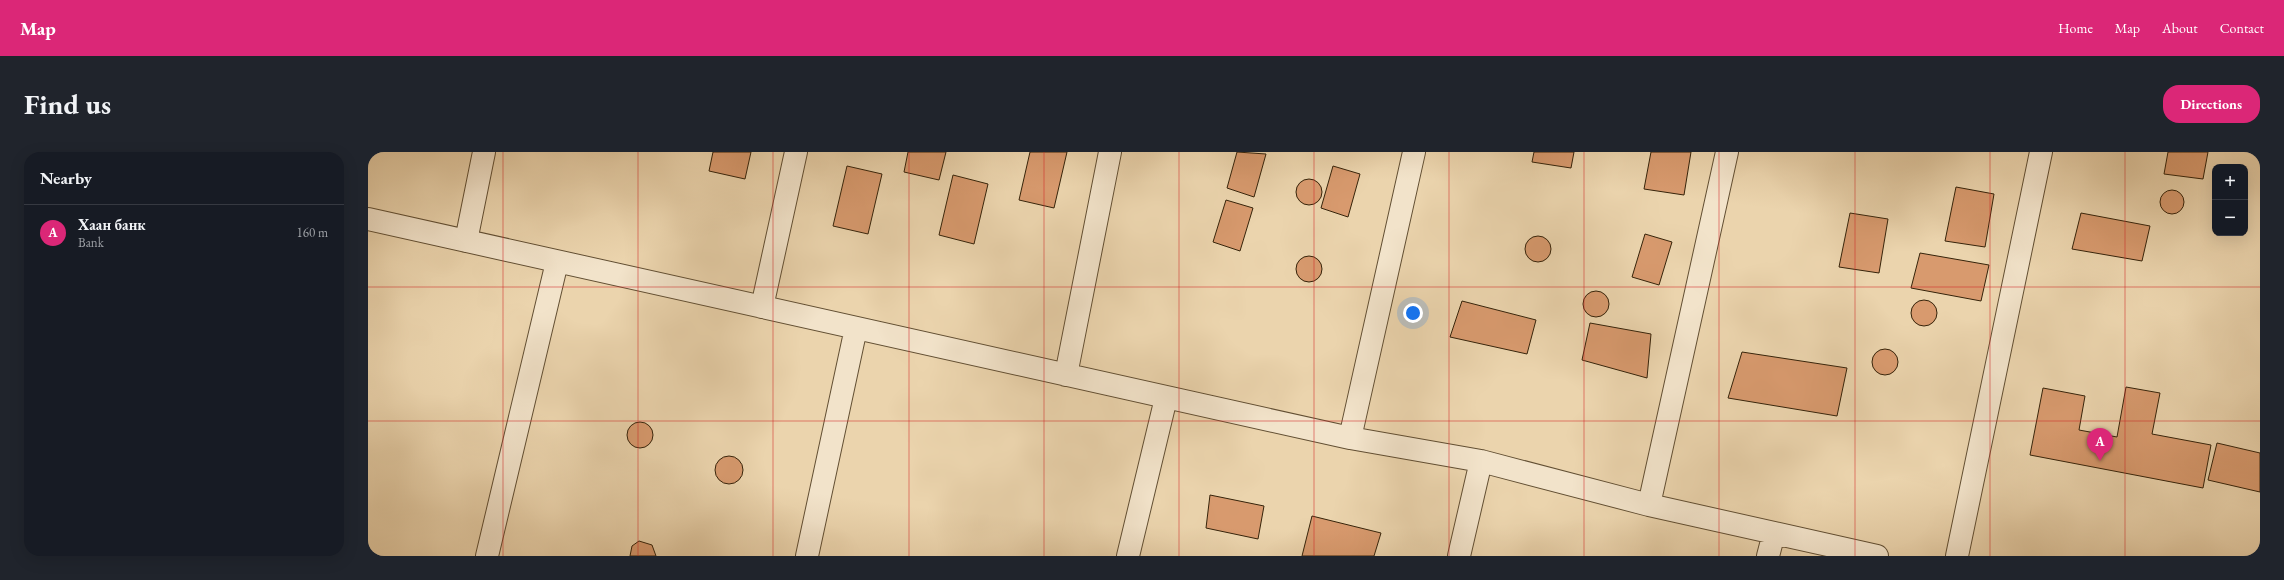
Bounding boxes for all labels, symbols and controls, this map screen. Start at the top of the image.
text: Map [20,16,56,41]
text: Home [2058,19,2093,37]
text: Map [2115,19,2140,37]
text: About [2162,19,2198,37]
text: Contact [2220,19,2264,37]
button: Directions [2163,85,2260,123]
text: Find us [24,86,111,122]
map controls [2212,164,2248,236]
button: + [2212,164,2248,200]
text: Nearby [40,167,92,189]
button: − [2212,200,2248,236]
text: Хаан банк [78,215,146,234]
text: A [48,224,58,241]
text: 160 m [297,224,328,241]
text: Bank [78,234,104,251]
your location [1403,303,1423,323]
pin: A [2087,428,2113,461]

